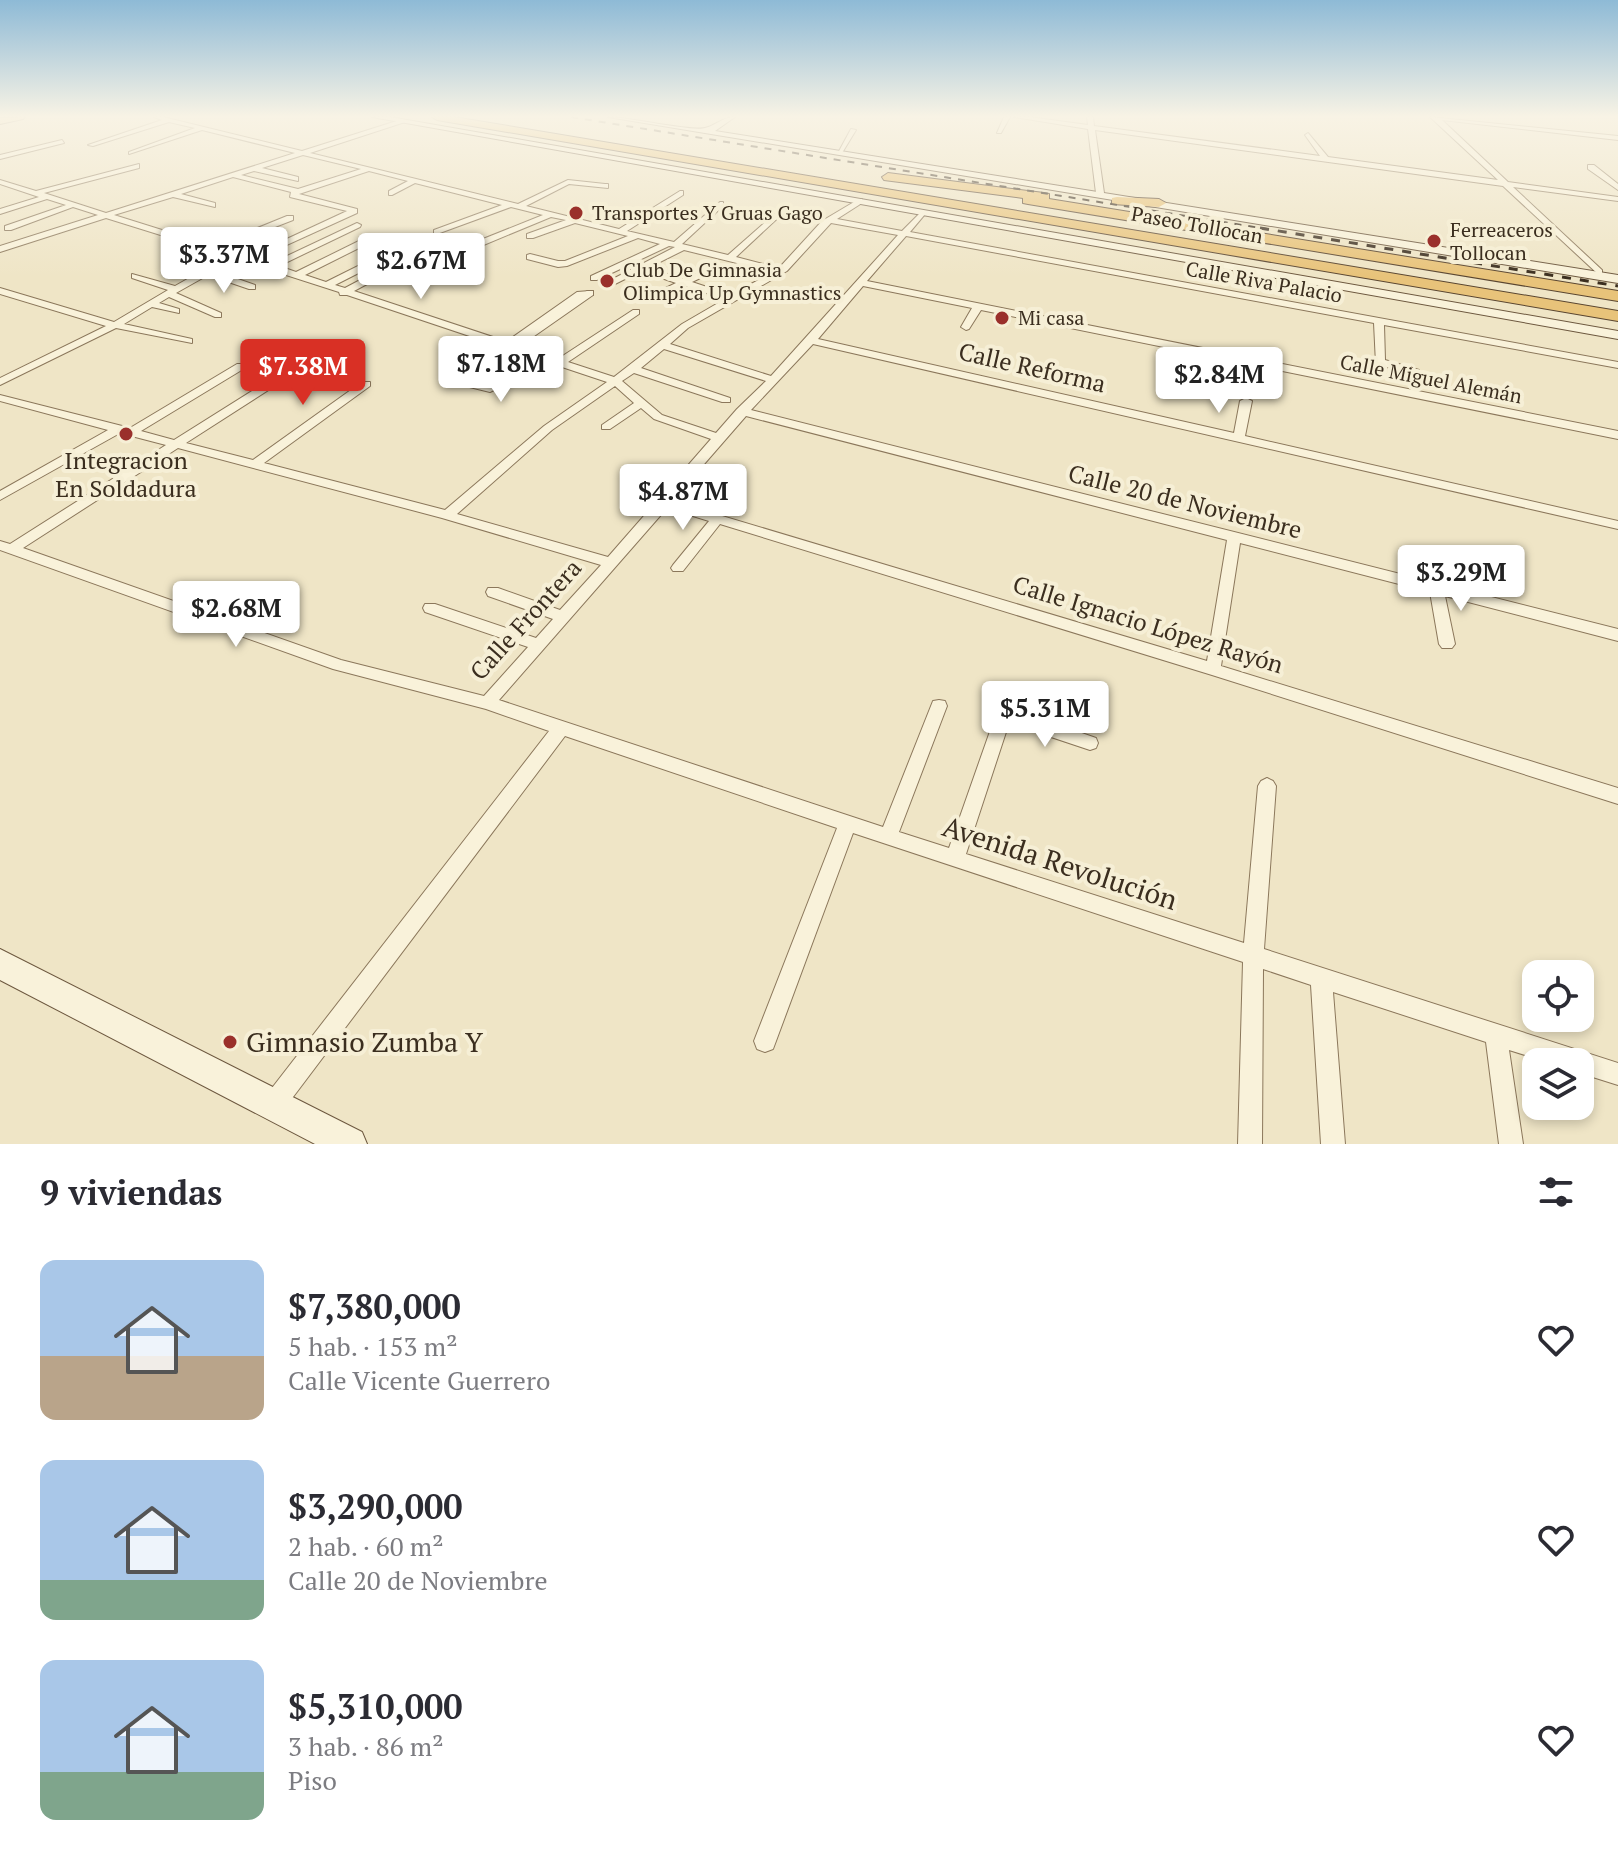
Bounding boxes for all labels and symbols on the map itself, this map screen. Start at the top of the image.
place label: Transportes Y Gruas Gago [592,199,823,226]
street label: Paseo Tollocan [1129,200,1265,249]
marker: Transportes Y Gruas Gago [567,204,585,222]
place label: Ferreaceros Tollocan [1450,216,1553,266]
pin: $3.37M [159,227,289,295]
marker: Ferreaceros Tollocan [1425,232,1443,250]
pin: $2.67M [356,233,486,301]
street label: Calle Riva Palacio [1184,254,1344,309]
place label: Club De Gimnasia Olimpica Up Gymnastics [623,256,842,306]
marker: Club De Gimnasia Olimpica Up Gymnastics [598,272,616,290]
place label: Mi casa [1018,304,1084,331]
marker: Mi casa [993,309,1011,327]
street label: Calle Reforma [956,335,1109,399]
pin: $7.18M [436,336,566,404]
pin: $7.38M [238,339,368,407]
pin: $2.84M [1154,347,1284,415]
street label: Calle Miguel Alemán [1338,348,1525,409]
marker: Integracion En Soldadura [117,425,135,443]
place label: Integracion En Soldadura [55,444,197,504]
street label: Calle 20 de Noviembre [1065,457,1305,546]
pin: $4.87M [618,464,748,532]
pin: $3.29M [1396,545,1526,613]
street label: Calle Frontera [462,552,588,687]
street label: Calle Ignacio López Rayón [1009,568,1287,680]
pin: $2.68M [171,581,301,649]
pin: $5.31M [980,681,1110,749]
street label: Avenida Revolución [938,807,1183,918]
place label: Gimnasio Zumba Y [246,1023,484,1060]
marker: Gimnasio Zumba Y [221,1033,239,1051]

